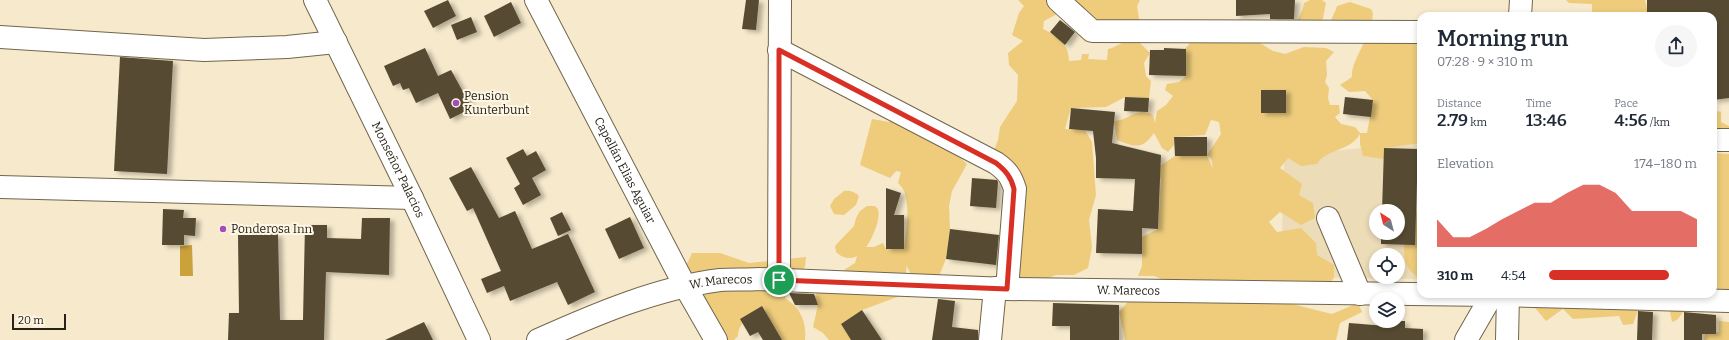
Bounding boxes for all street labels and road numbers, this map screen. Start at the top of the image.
street label: Capellán Elias Aguiar [591,115,658,226]
street label: Monseñor Palacios [369,119,427,220]
street label: W. Marecos [688,272,753,292]
street label: W. Marecos [1097,283,1160,298]

